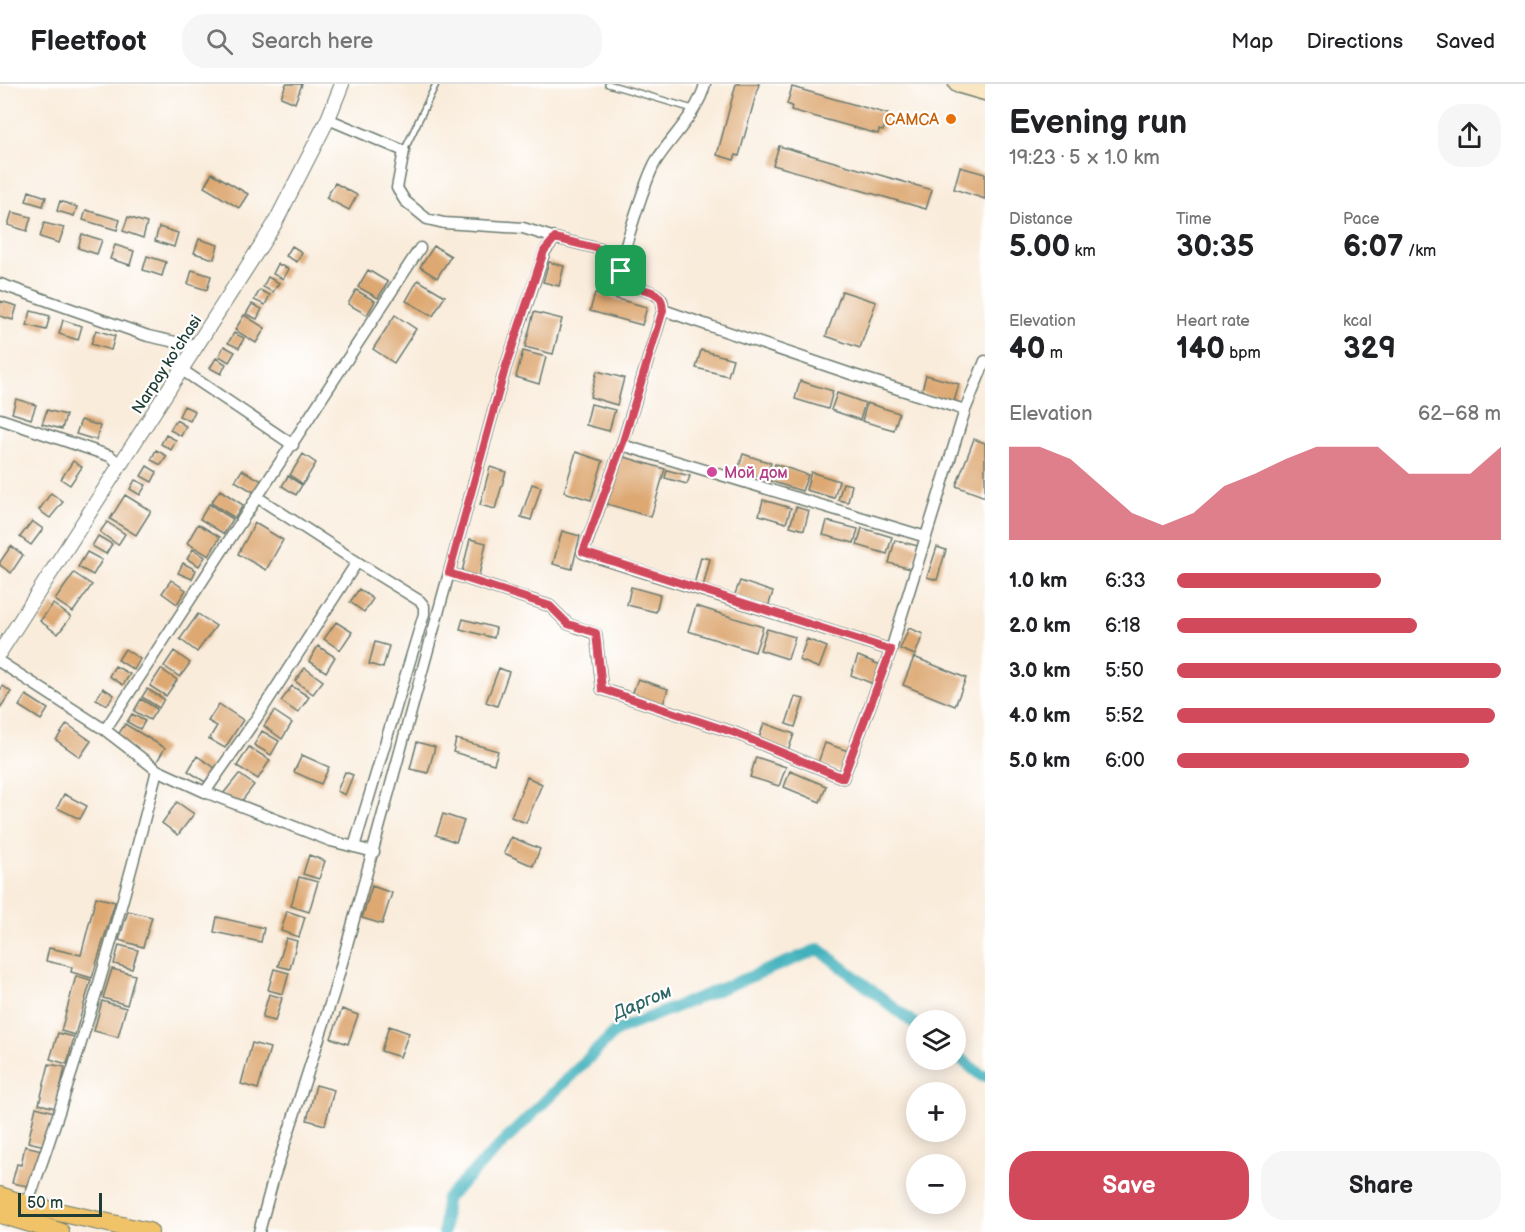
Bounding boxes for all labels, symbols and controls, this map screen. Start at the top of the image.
search box [182,14,602,68]
text: Fleetfoot [30,25,146,58]
icon: search [203,25,236,58]
text: Search here [251,28,373,55]
text: Map [1231,29,1274,54]
text: Directions [1307,29,1403,54]
text: Saved [1436,29,1495,54]
text: Evening run [1009,103,1187,143]
button: share [1438,104,1501,167]
place label: САМСА [885,111,939,130]
marker: САМСА [944,112,958,126]
text: 19:23 · 5 × 1.0 km [1009,146,1160,170]
text: Distance [1009,210,1073,229]
text: Time [1176,210,1211,229]
text: Pace [1343,210,1379,229]
text: 5.00 [1009,229,1070,265]
text: 30:35 [1176,229,1254,265]
text: 6:07 [1343,229,1404,265]
text: km [1070,242,1096,261]
text: /km [1404,242,1436,261]
pin [595,245,646,296]
icon: arrive [604,254,637,287]
street label: Narpay ko'chasi [128,312,206,418]
text: Elevation [1009,312,1076,331]
text: Heart rate [1176,312,1250,331]
text: kcal [1343,312,1372,331]
text: 40 [1009,331,1045,367]
text: 140 [1176,331,1225,367]
text: 329 [1343,331,1396,367]
text: m [1045,344,1063,363]
text: bpm [1225,344,1261,363]
text: Elevation [1009,402,1092,426]
text: 62–68 m [1418,402,1501,426]
place label: Мой дом [724,464,788,483]
marker: Мой дом [705,465,719,479]
text: 1.0 km [1009,569,1067,593]
text: 6:33 [1105,569,1146,593]
text: 2.0 km [1009,614,1071,638]
text: 6:18 [1105,614,1141,638]
text: 3.0 km [1009,659,1070,683]
text: 5:50 [1105,659,1144,683]
text: 4.0 km [1009,704,1071,728]
text: 5:52 [1105,704,1144,728]
text: 5.0 km [1009,749,1070,773]
text: 6:00 [1105,749,1145,773]
water label: Даргом [609,981,675,1025]
map controls [906,1010,966,1214]
button: layers [906,1010,966,1070]
button: + [906,1082,966,1142]
button: Save [1009,1151,1249,1220]
button: Share [1261,1151,1501,1220]
button: − [906,1154,966,1214]
scale bar [18,1190,102,1218]
text: 50 m [27,1194,63,1213]

